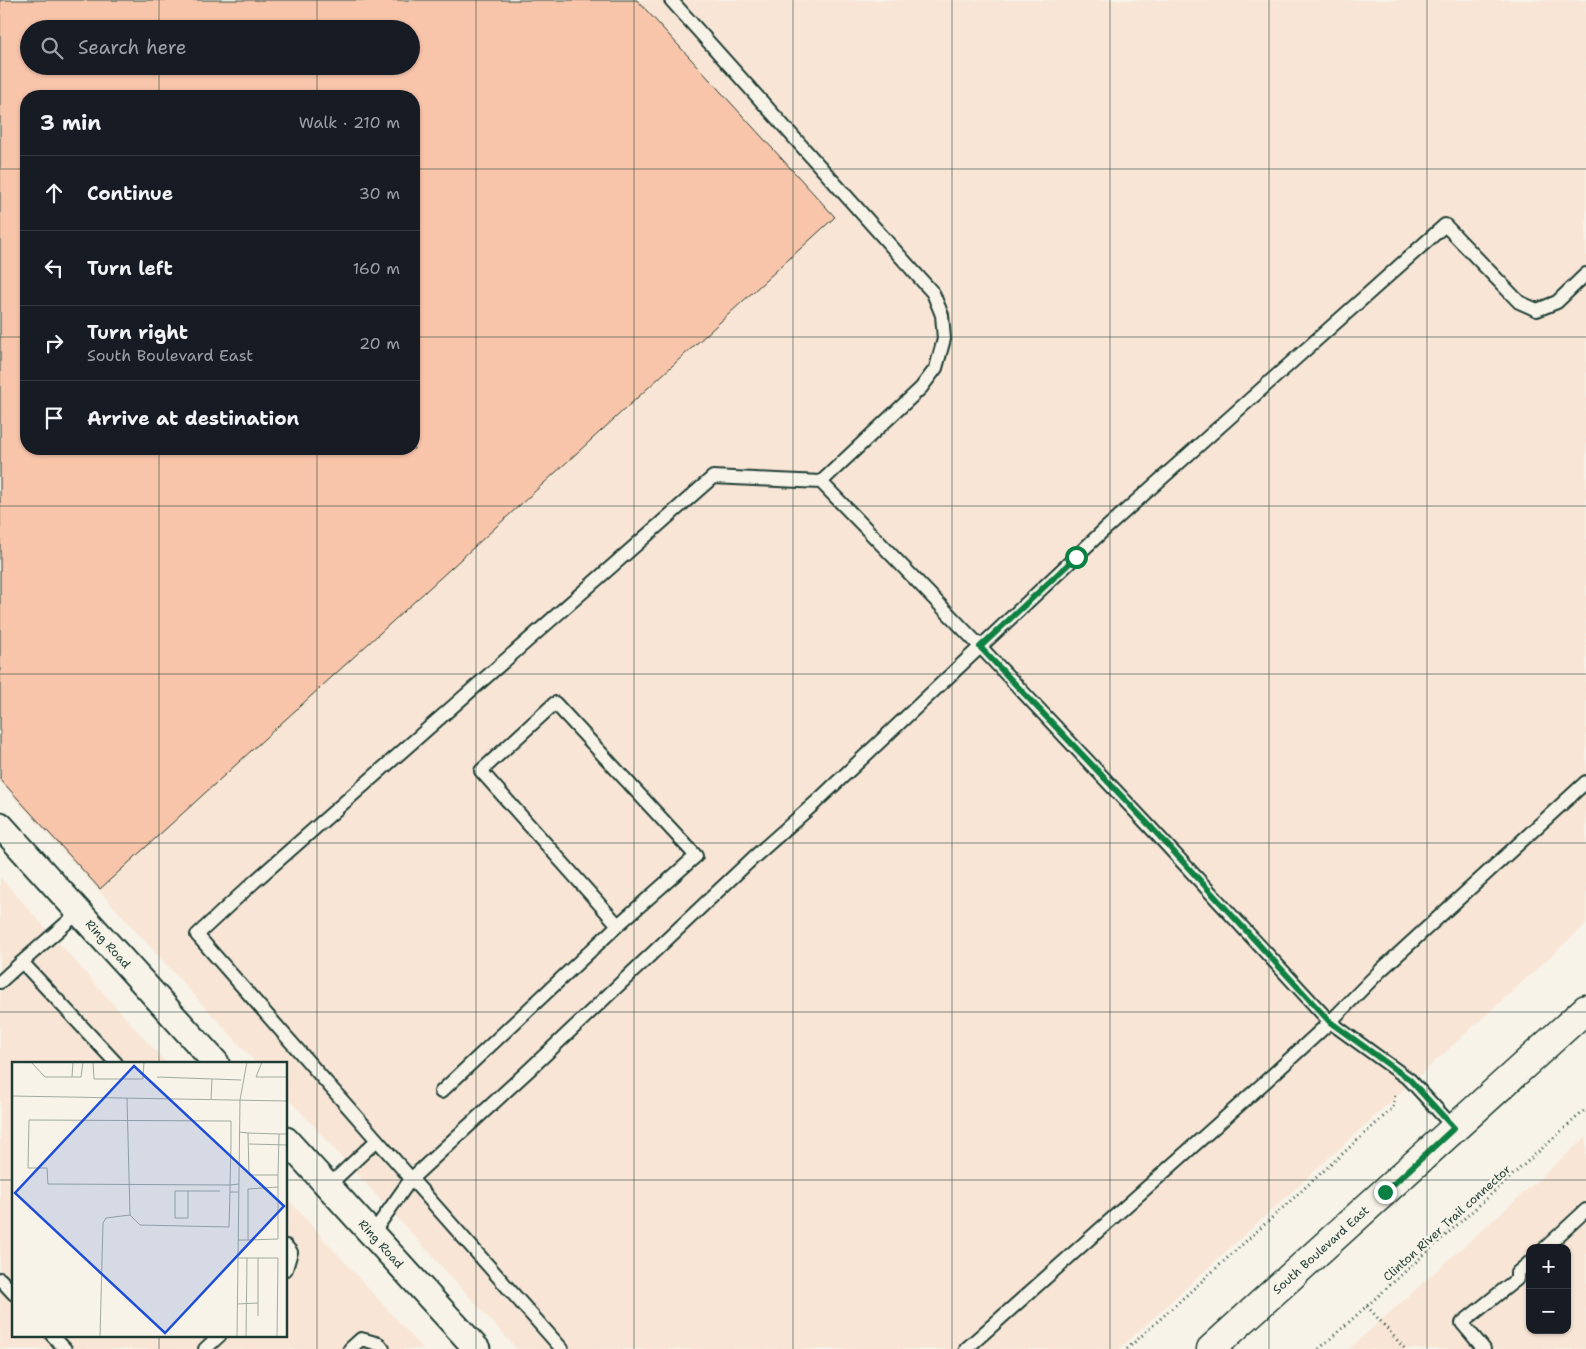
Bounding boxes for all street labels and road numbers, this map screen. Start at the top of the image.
street label: Ring Road [82,916,134,972]
street label: Clinton River Trail connector [1380,1161,1514,1285]
street label: South Boulevard East [1269,1202,1373,1298]
street label: Ring Road [355,1216,407,1272]

